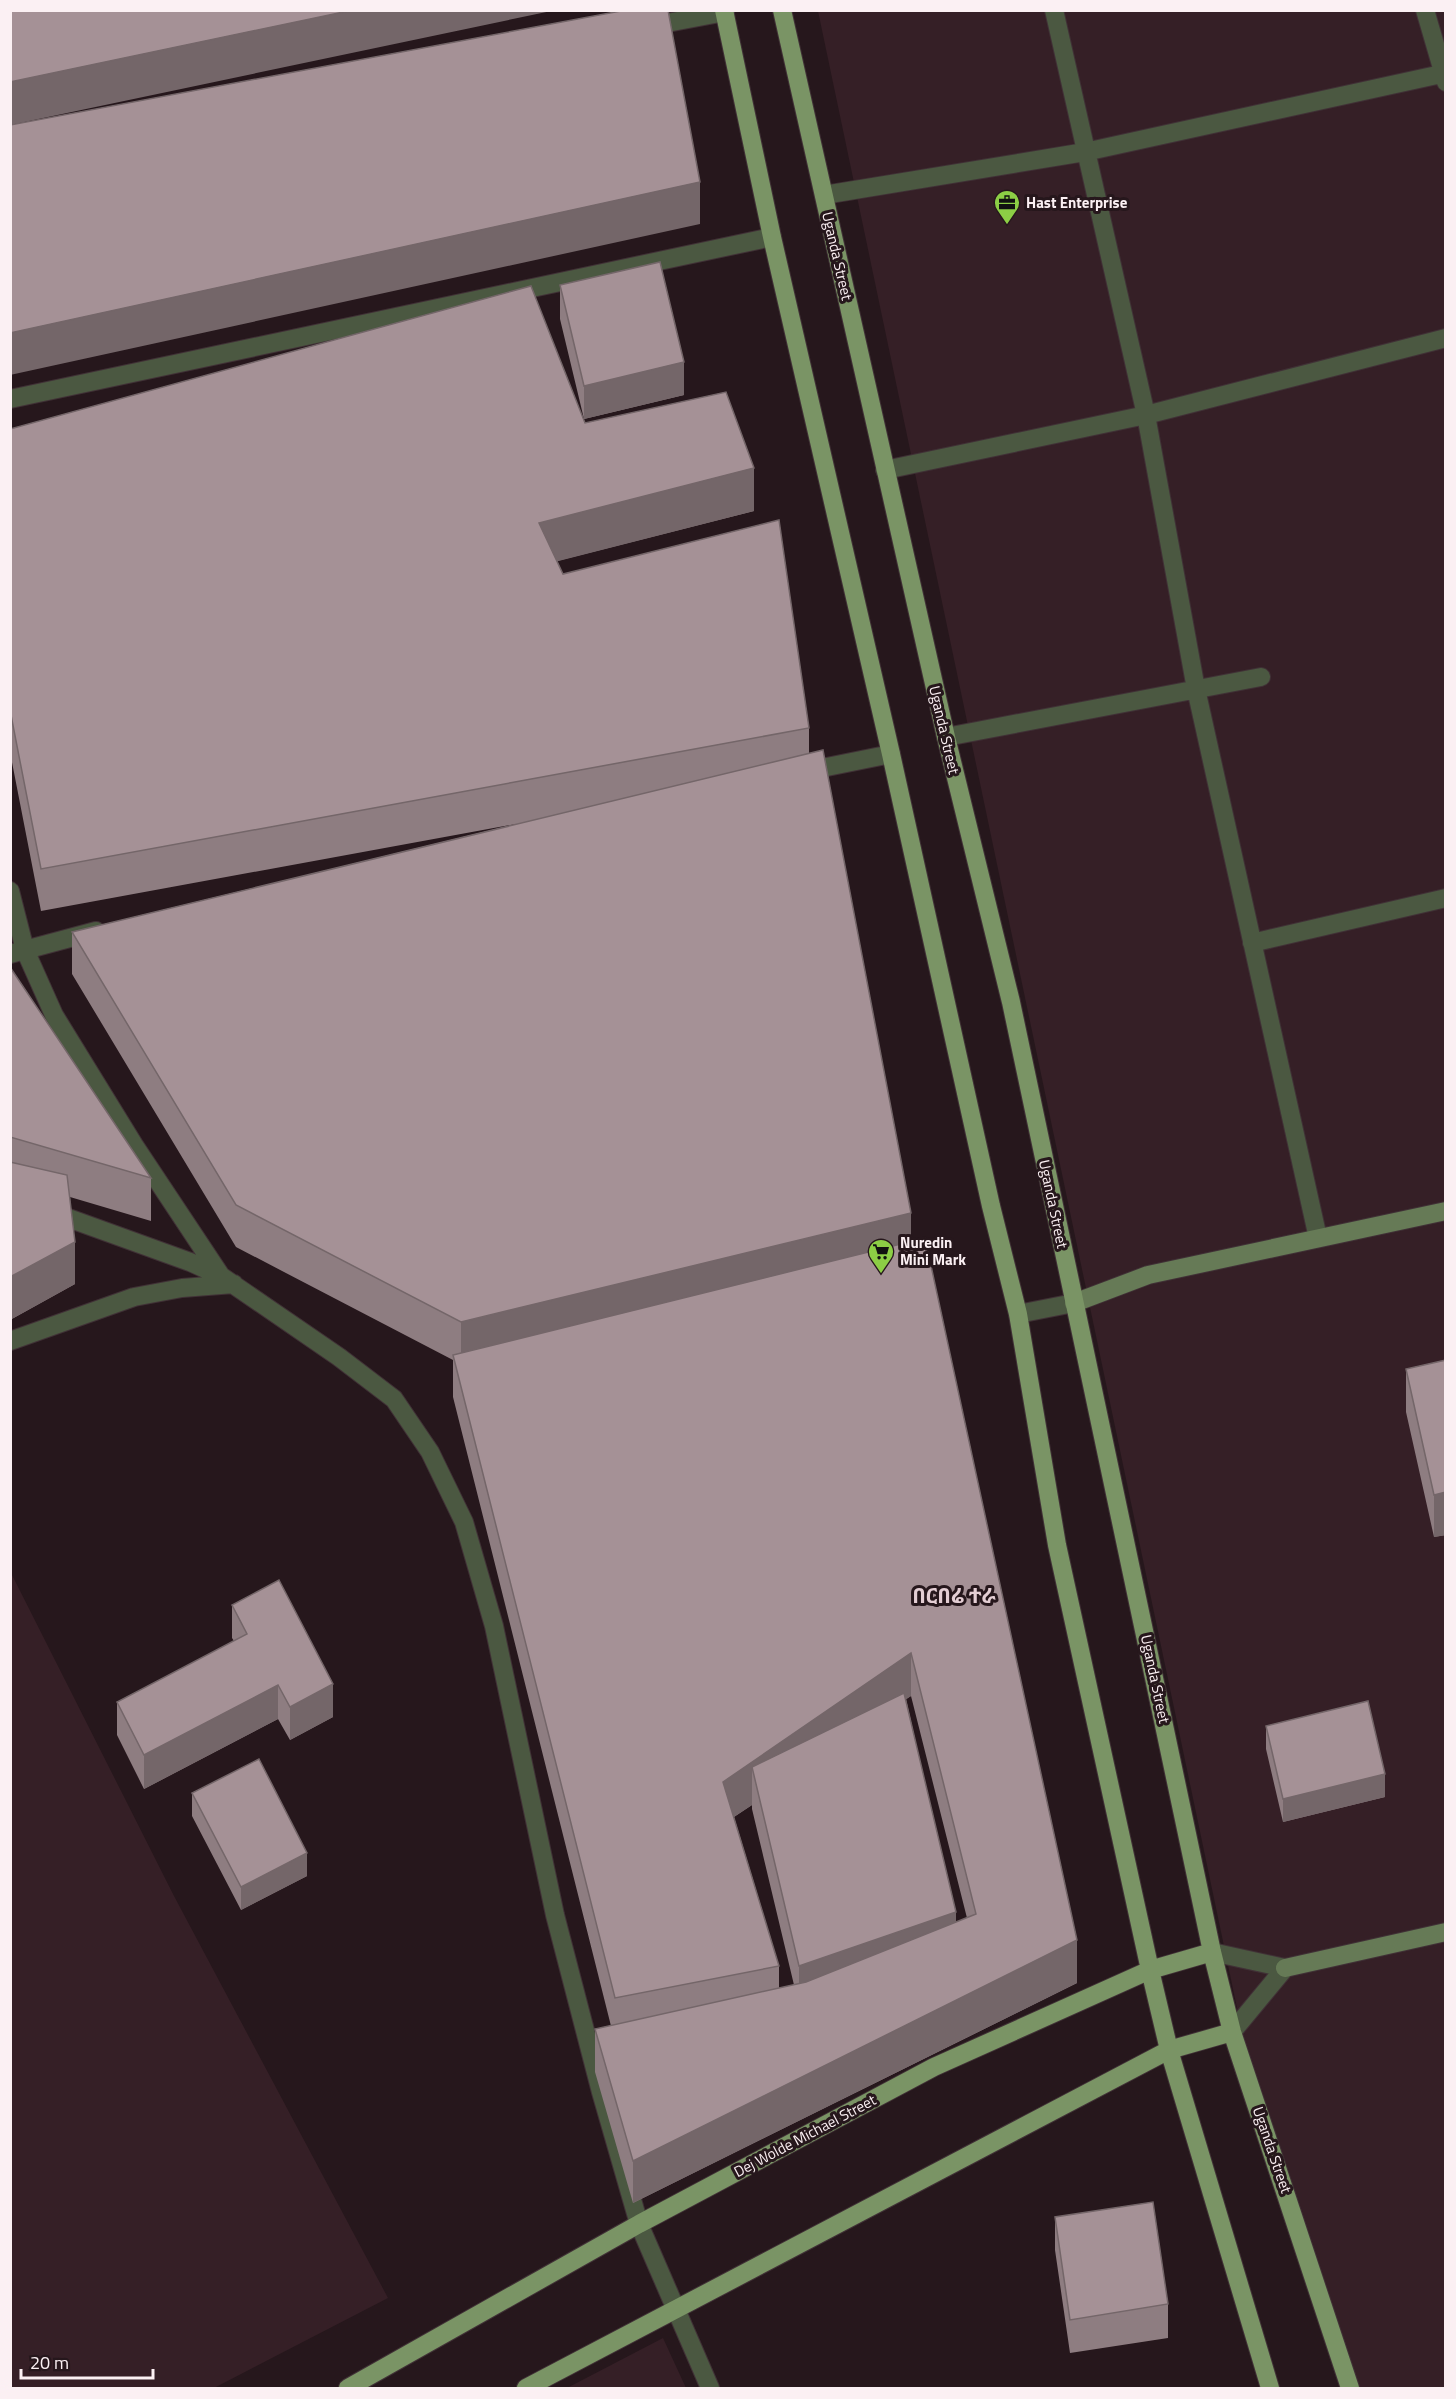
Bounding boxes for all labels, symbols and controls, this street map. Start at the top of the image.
office icon: Hast Enterprise [992,188,1022,226]
place label: Hast Enterprise [1026,191,1128,214]
street label: Uganda Street [816,209,859,303]
street label: Uganda Street [923,683,966,777]
street label: Uganda Street [1033,1157,1074,1251]
place label: Nuredin Mini Mark [900,1231,966,1271]
supermarket icon: Nuredin Mini Mark [866,1237,896,1275]
district label: በርበሬ ተራ [912,1579,996,1611]
street label: Uganda Street [1135,1632,1176,1726]
street label: Dej Wolde Michael Street [730,2088,881,2183]
street label: Uganda Street [1247,2103,1298,2197]
scale bar [21,2342,153,2380]
text: 20 m [30,2349,69,2376]

